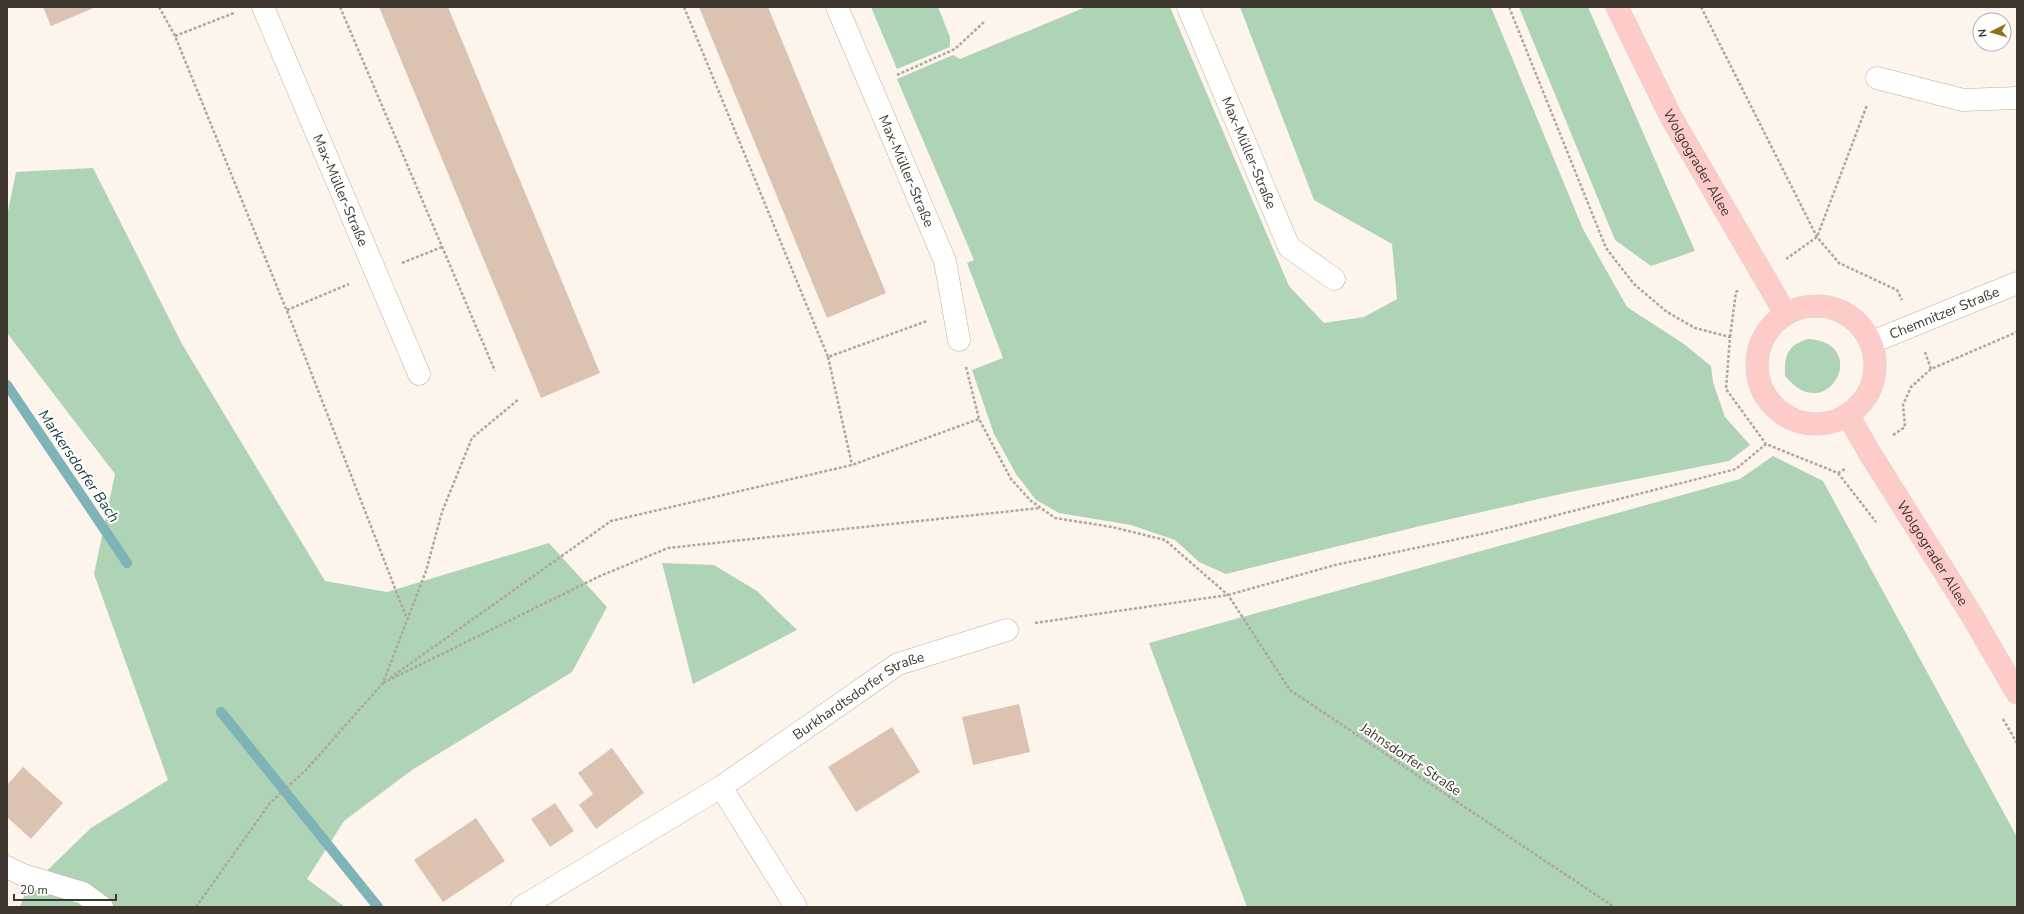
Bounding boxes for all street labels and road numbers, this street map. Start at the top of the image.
street label: Max-Müller-Straße [1217,94,1281,212]
street label: Wolgograder Allee [1659,106,1735,220]
street label: Max-Müller-Straße [874,112,938,230]
street label: Max-Müller-Straße [308,131,373,249]
street label: Chemnitzer Straße [1887,282,2002,344]
street label: Wolgograder Allee [1892,497,1972,609]
street label: Burkhardtsdorfer Straße [789,647,927,744]
street label: Jahnsdorfer Straße [1356,718,1465,800]

